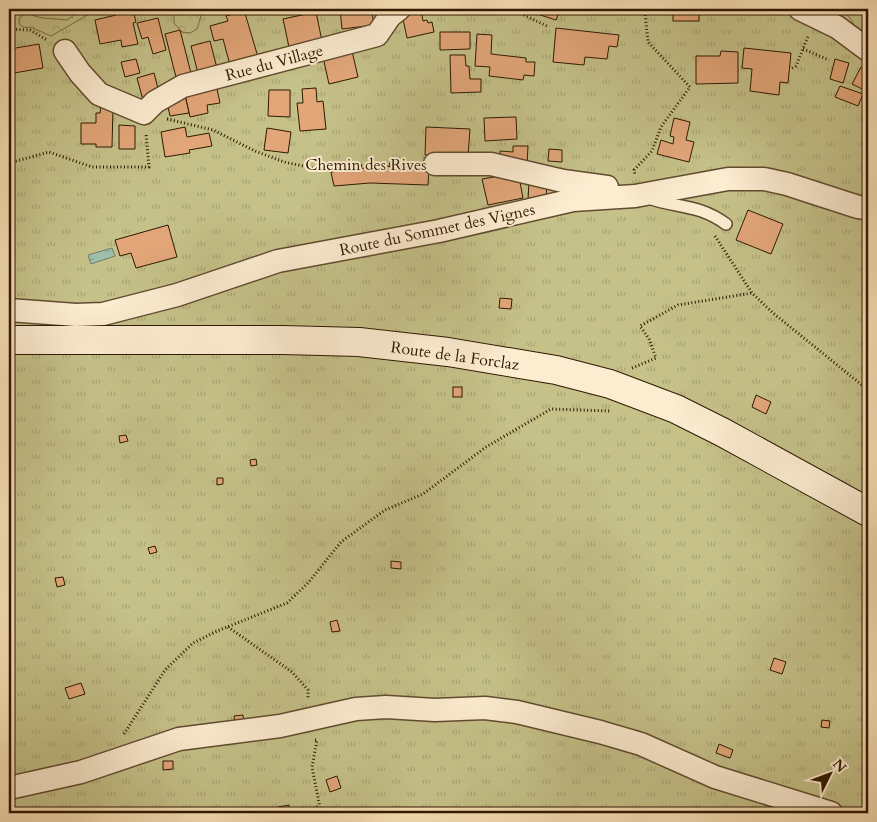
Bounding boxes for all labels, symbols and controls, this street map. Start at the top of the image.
street label: Rue du Village [223,39,326,87]
street label: Chemin des Rives [305,154,427,176]
street label: Route du Sommet des Vignes [337,198,537,261]
street label: Route de la Forclaz [389,336,521,376]
north arrow [804,750,854,800]
text: N [828,755,850,777]

